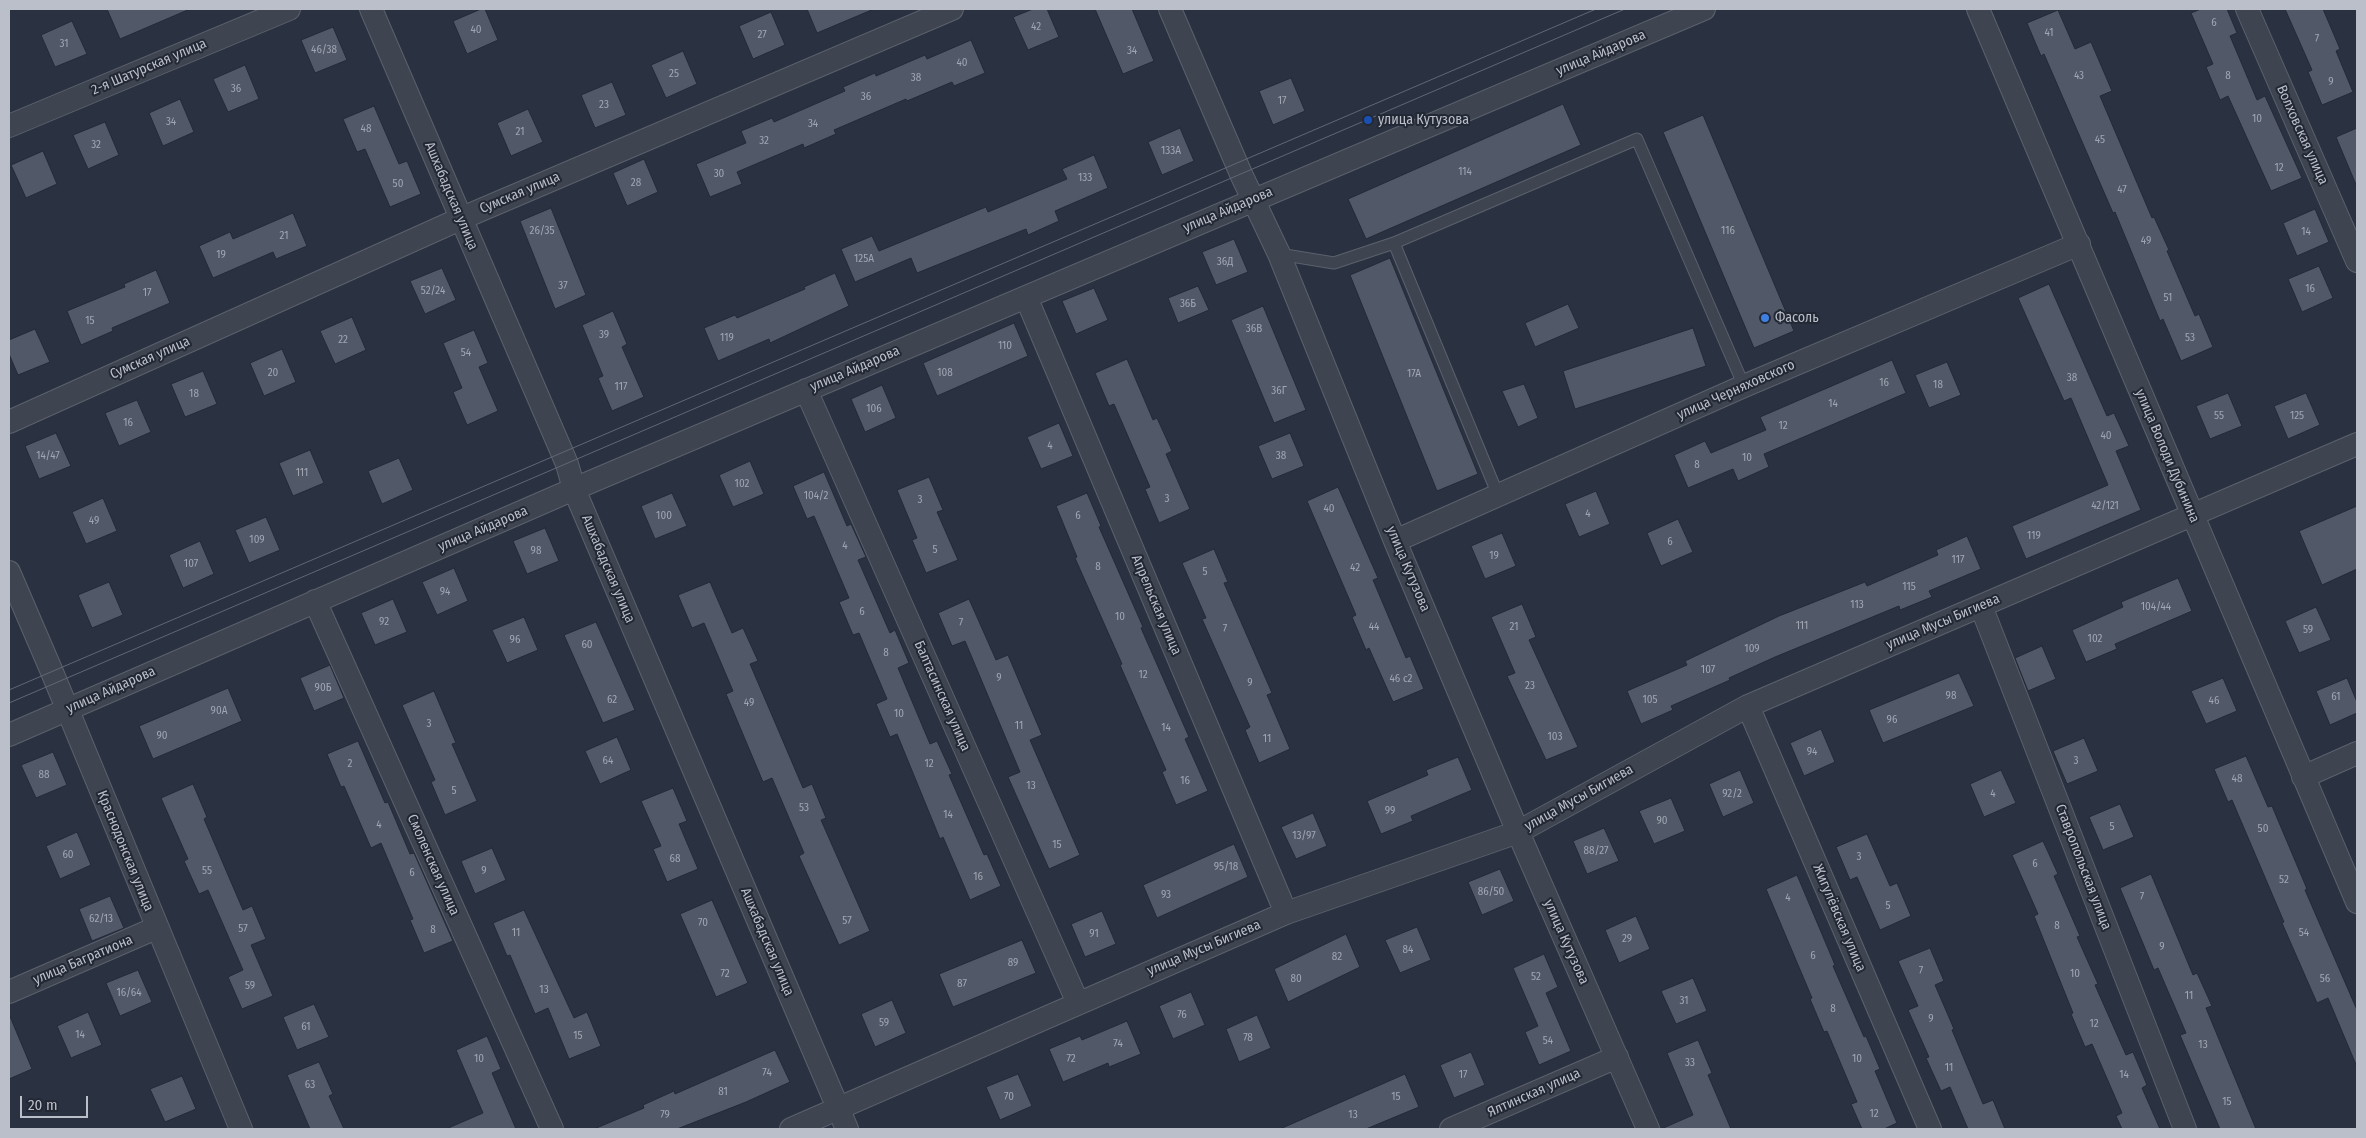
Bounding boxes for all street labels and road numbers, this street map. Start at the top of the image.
street label: улица Айдарова [1554,27,1648,79]
street label: 2-я Шатурская улица [89,35,209,99]
street label: Волховская улица [2273,83,2331,187]
street label: Ашхабадская улица [421,139,481,253]
street label: Сумская улица [477,169,563,217]
street label: улица Айдарова [1181,184,1275,236]
street label: Сумская улица [107,333,193,383]
street label: улица Айдарова [808,343,902,395]
street label: улица Черняховского [1674,356,1798,424]
street label: улица Володи Дубинина [2131,387,2203,525]
street label: улица Айдарова [436,503,530,555]
street label: Ашхабадская улица [578,512,638,626]
street label: улица Кутузова [1382,524,1434,614]
street label: Апрельская улица [1127,552,1185,658]
street label: улица Мусы Бигиева [1884,591,2002,653]
street label: Балтасинская улица [910,638,974,754]
street label: улица Айдарова [64,663,158,717]
street label: улица Мусы Бигиева [1522,761,1636,835]
street label: Краснодонская улица [93,788,157,914]
street label: Ставропольская улица [2051,802,2115,932]
street label: Смоленская улица [403,812,463,918]
street label: Жигулёвская улица [1809,862,1869,974]
street label: Ашхабадская улица [737,885,797,999]
street label: улица Кутузова [1540,897,1592,987]
street label: улица Мусы Бигиева [1145,917,1263,979]
street label: улица Багратиона [31,931,135,989]
street label: Ялтинская улица [1485,1065,1583,1121]

